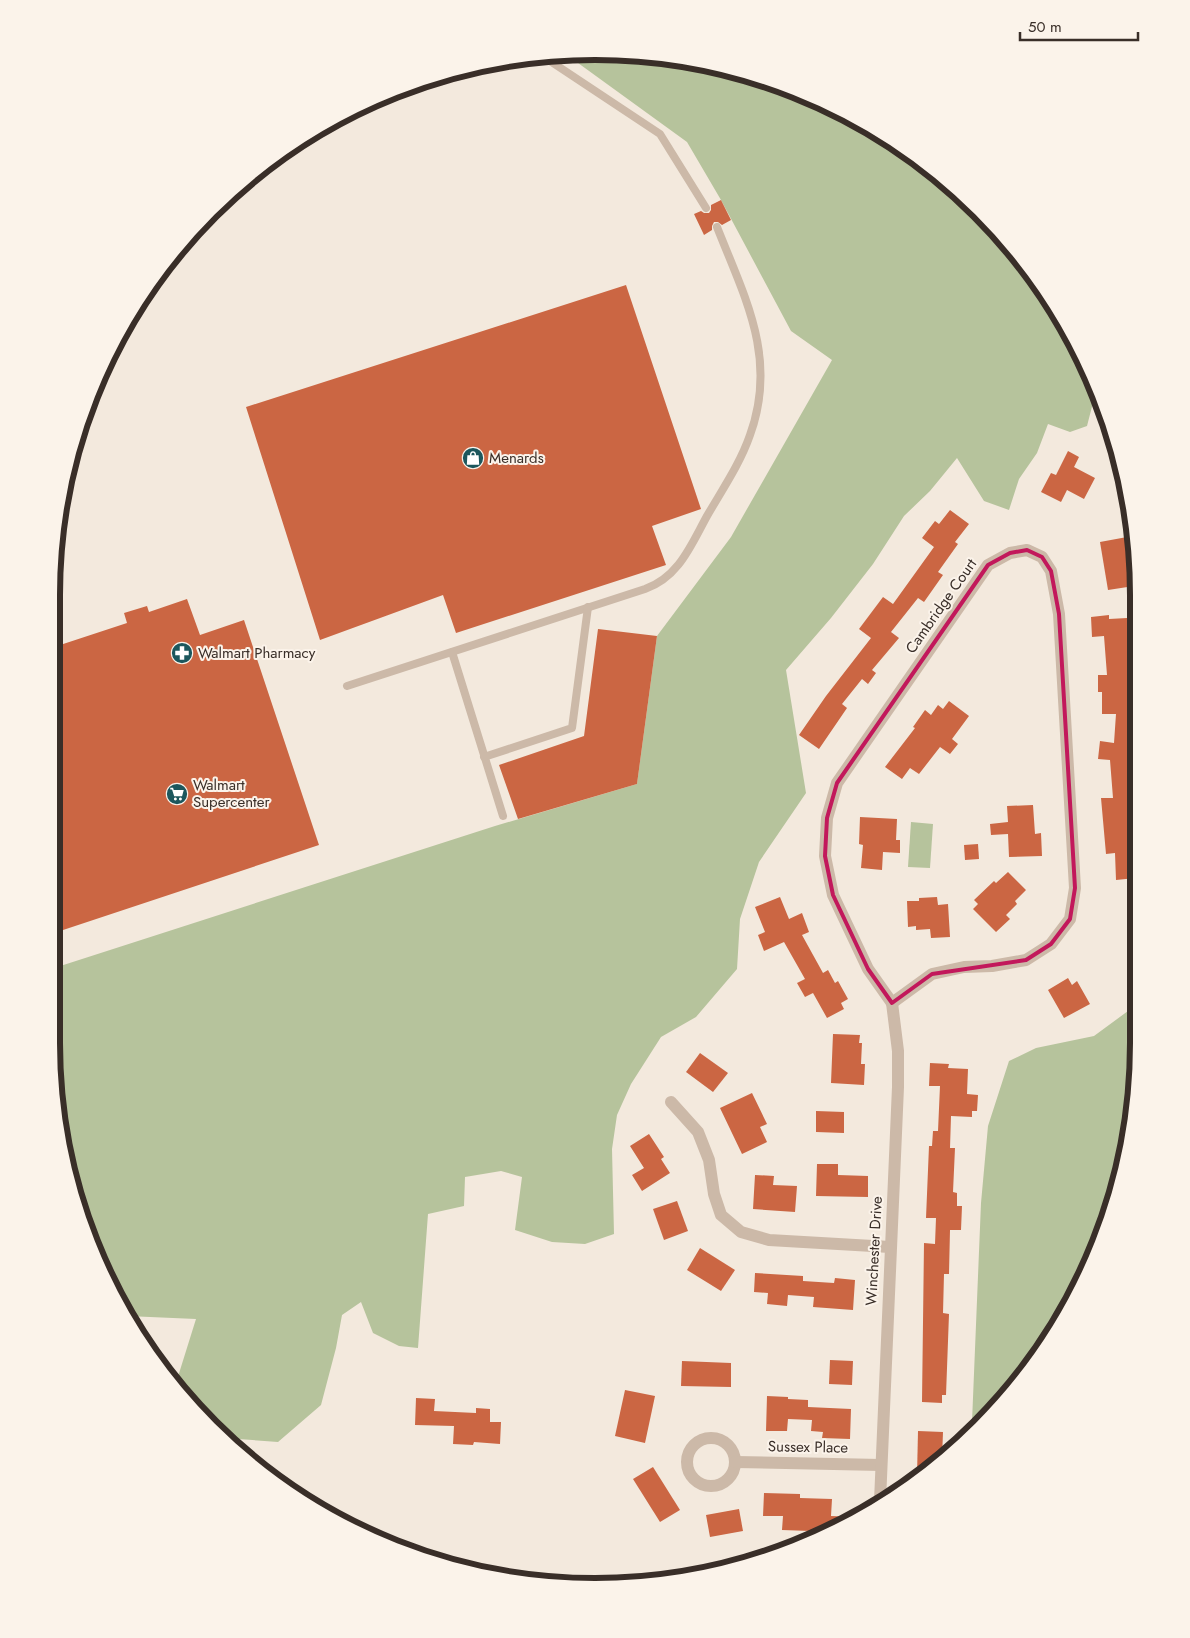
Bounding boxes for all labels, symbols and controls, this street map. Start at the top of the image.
scale bar [1020,10,1138,42]
text: 50 m [1028,16,1062,38]
shop icon: Menards [461,446,485,470]
place label: Menards [489,447,544,469]
street label: Cambridge Court [900,554,982,658]
pharmacy icon: Walmart Pharmacy [170,641,194,665]
place label: Walmart Pharmacy [198,642,316,664]
place label: Walmart Supercenter [193,774,270,813]
supermarket icon: Walmart Supercenter [165,782,189,806]
street label: Winchester Drive [860,1195,888,1306]
street label: Sussex Place [768,1435,849,1459]

